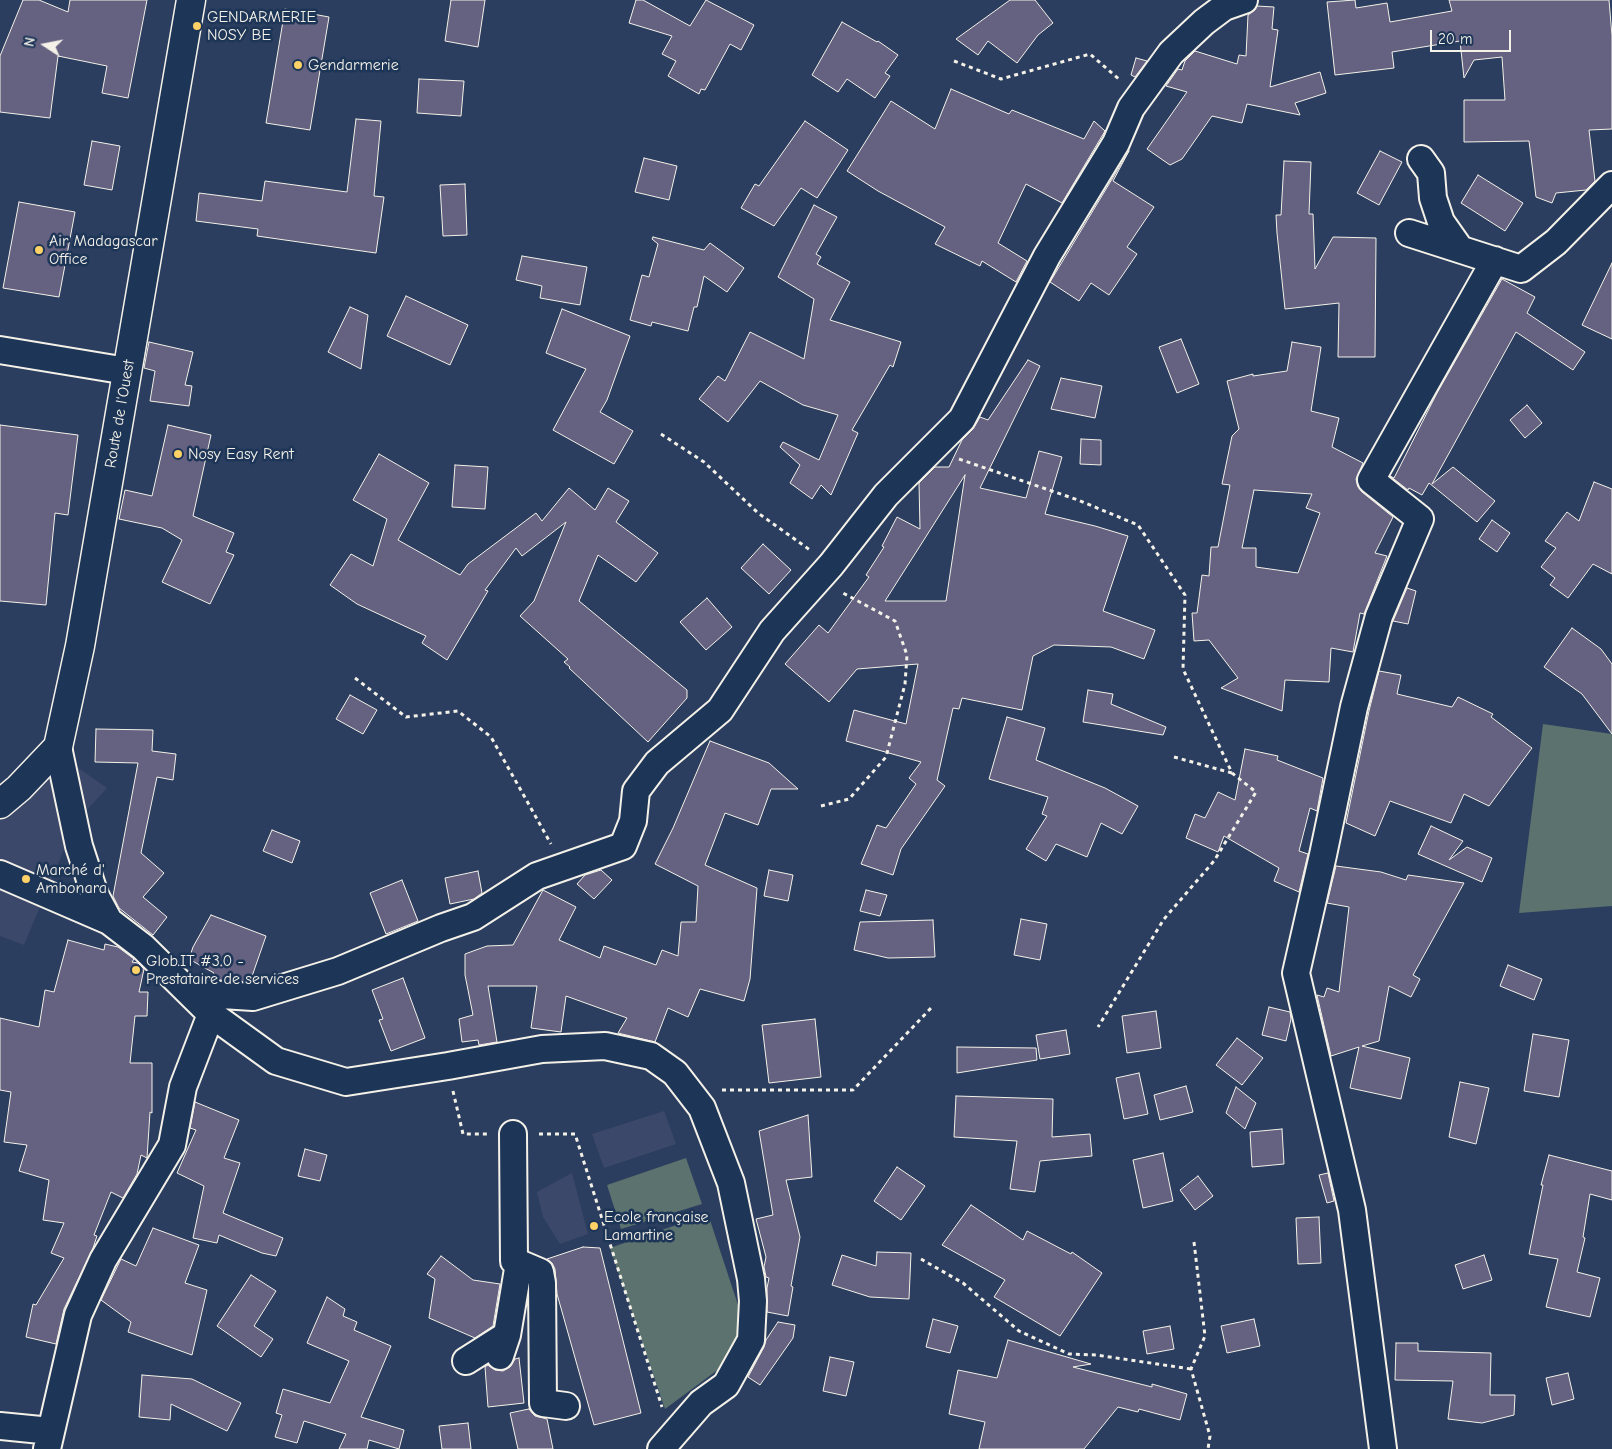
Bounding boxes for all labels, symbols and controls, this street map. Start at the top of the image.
place label: GENDARMERIE NOSY BE [207,7,316,45]
north arrow [20,20,70,70]
marker: GENDARMERIE NOSY BE [191,20,203,32]
scale bar [1432,20,1513,52]
text: 20 m [1438,30,1472,48]
text: N [21,36,39,48]
place label: Gendarmerie [308,55,399,75]
marker: Gendarmerie [292,59,304,71]
place label: Air Madagascar Office [49,231,158,269]
marker: Air Madagascar Office [33,244,45,256]
street label: Route de l'Ouest [101,358,139,470]
place label: Nosy Easy Rent [188,444,294,464]
marker: Nosy Easy Rent [172,448,184,460]
place label: Marché d' Ambonara [36,860,107,898]
marker: Marché d' Ambonara [20,873,32,885]
place label: Glob.IT #3.0 - Prestataire de services [146,951,299,989]
marker: Glob.IT #3.0 - Prestataire de services [130,964,142,976]
place label: Ecole française Lamartine [604,1207,709,1245]
marker: Ecole française Lamartine [588,1220,600,1232]

